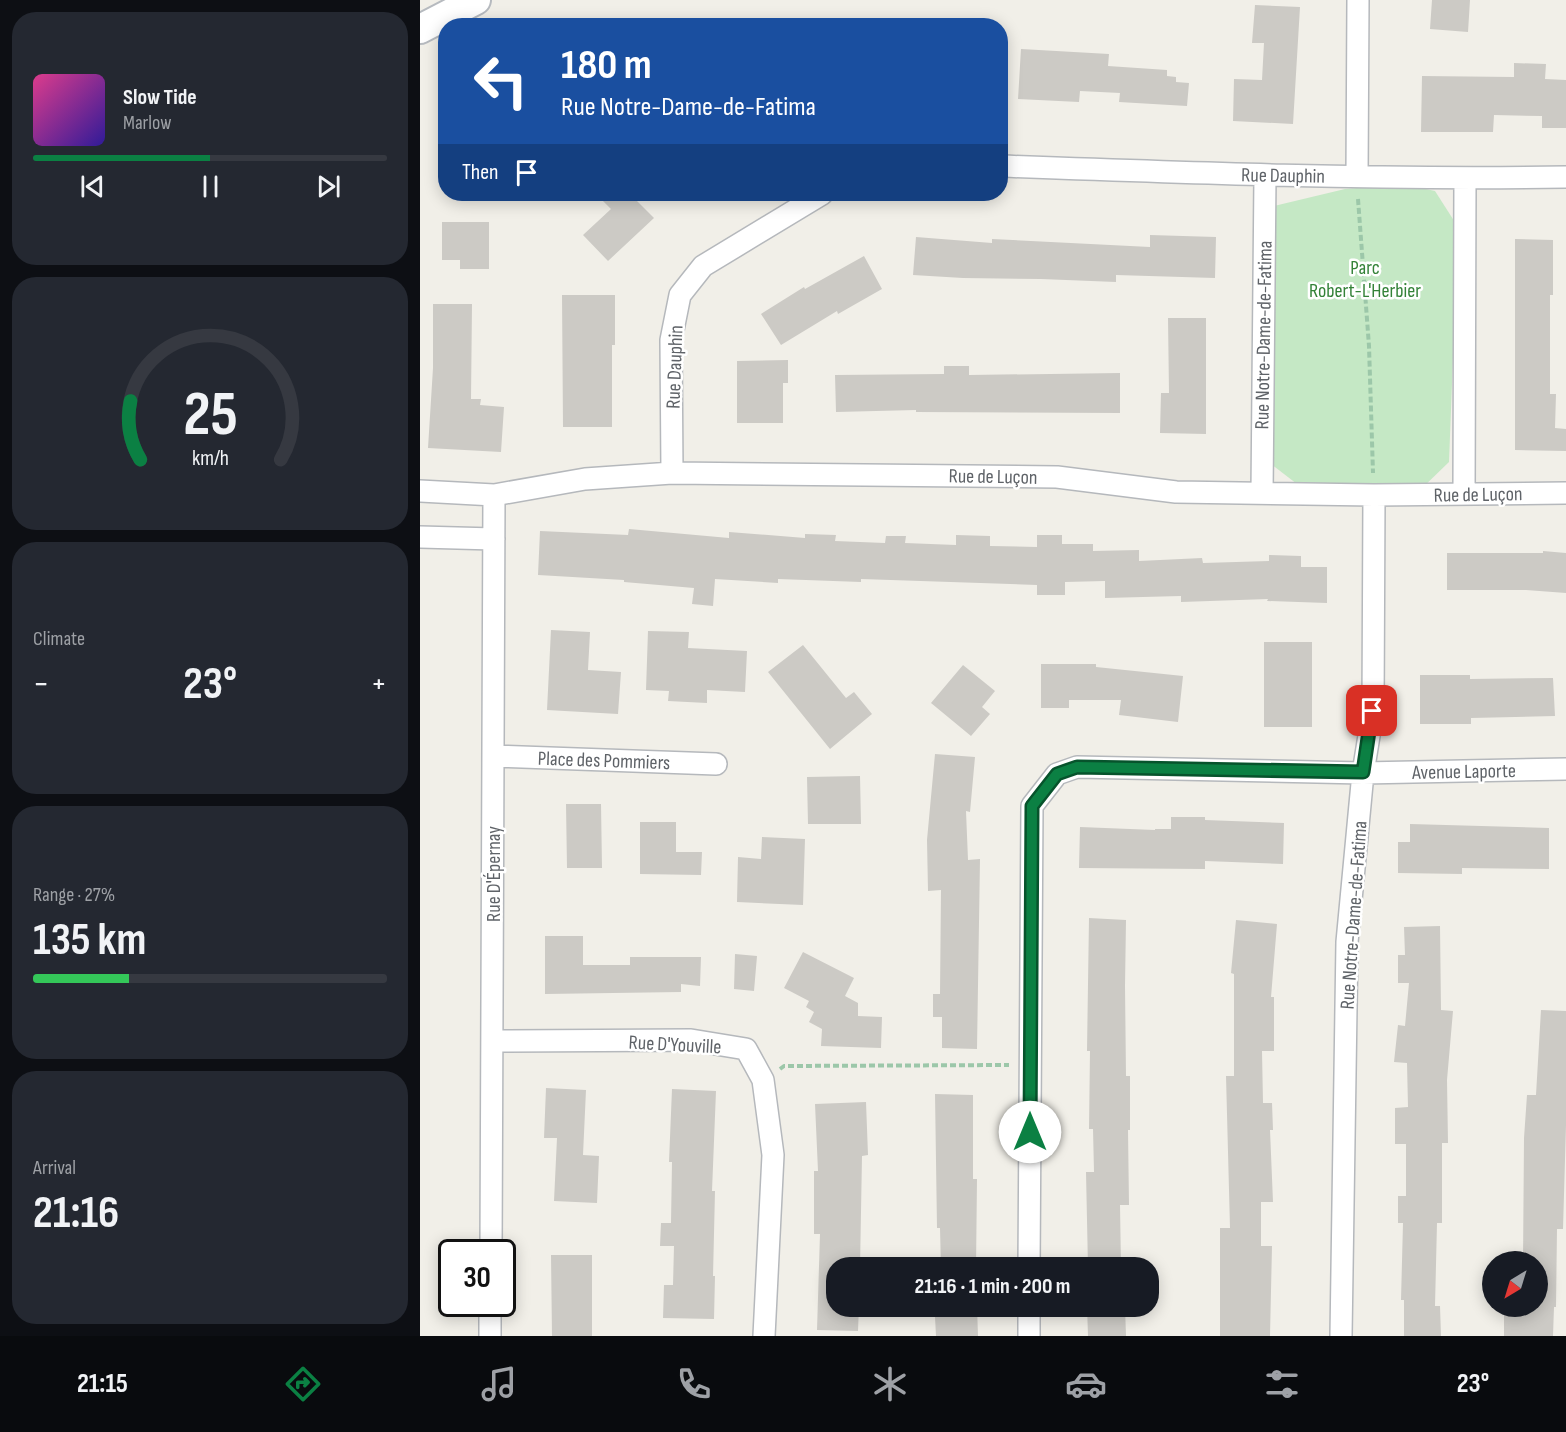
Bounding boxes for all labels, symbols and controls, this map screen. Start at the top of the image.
text: 180 m [561,40,652,91]
icon: left [462,42,540,120]
text: Slow Tide [123,84,197,111]
text: Rue Notre-Dame-de-Fatima [561,91,816,123]
text: Marlow [123,111,171,135]
icon: arrive [510,156,543,189]
text: Then [462,159,498,186]
street label: Rue Dauphin [1241,163,1325,189]
icon: previous [76,170,109,203]
icon: pause [194,170,227,203]
icon: next [312,170,345,203]
street label: Rue Notre-Dame-de-Fatima [1250,240,1278,430]
park label: Parc Robert-L'Herbier [1309,256,1421,303]
street label: Rue Dauphin [662,325,688,409]
text: 25 [183,378,237,453]
text: km/h [191,447,229,472]
street label: Rue de Luçon [948,464,1038,490]
street label: Rue de Luçon [1433,482,1523,508]
text: Climate [33,627,85,651]
text: 23° [183,657,237,712]
text: − [33,664,49,704]
text: + [371,664,387,704]
pin [1346,685,1397,736]
icon: arrive [1355,694,1388,727]
street label: Place des Pommiers [537,747,671,775]
street label: Avenue Laporte [1411,759,1516,785]
street label: Rue Notre-Dame-de-Fatima [1335,820,1373,1010]
street label: Rue D'Épernay [482,826,506,922]
text: Range · 27% [33,883,115,907]
text: 135 km [33,913,146,968]
street label: Rue D'Youville [628,1031,722,1059]
position arrow [998,1100,1062,1164]
text: Arrival [33,1156,76,1180]
text: 21:16 [33,1186,119,1241]
speed limit sign: 30 [438,1239,516,1317]
north arrow [1482,1251,1548,1317]
map controls [1482,1251,1548,1317]
text: 21:16 · 1 min · 200 m [915,1273,1070,1300]
icon: directions [282,1363,324,1405]
icon: music [478,1363,520,1405]
icon: phone [673,1363,715,1405]
icon: climate [869,1363,911,1405]
icon: car [1065,1363,1107,1405]
icon: filters [1261,1363,1303,1405]
text: 21:15 [77,1368,128,1400]
text: 23° [1457,1368,1489,1400]

